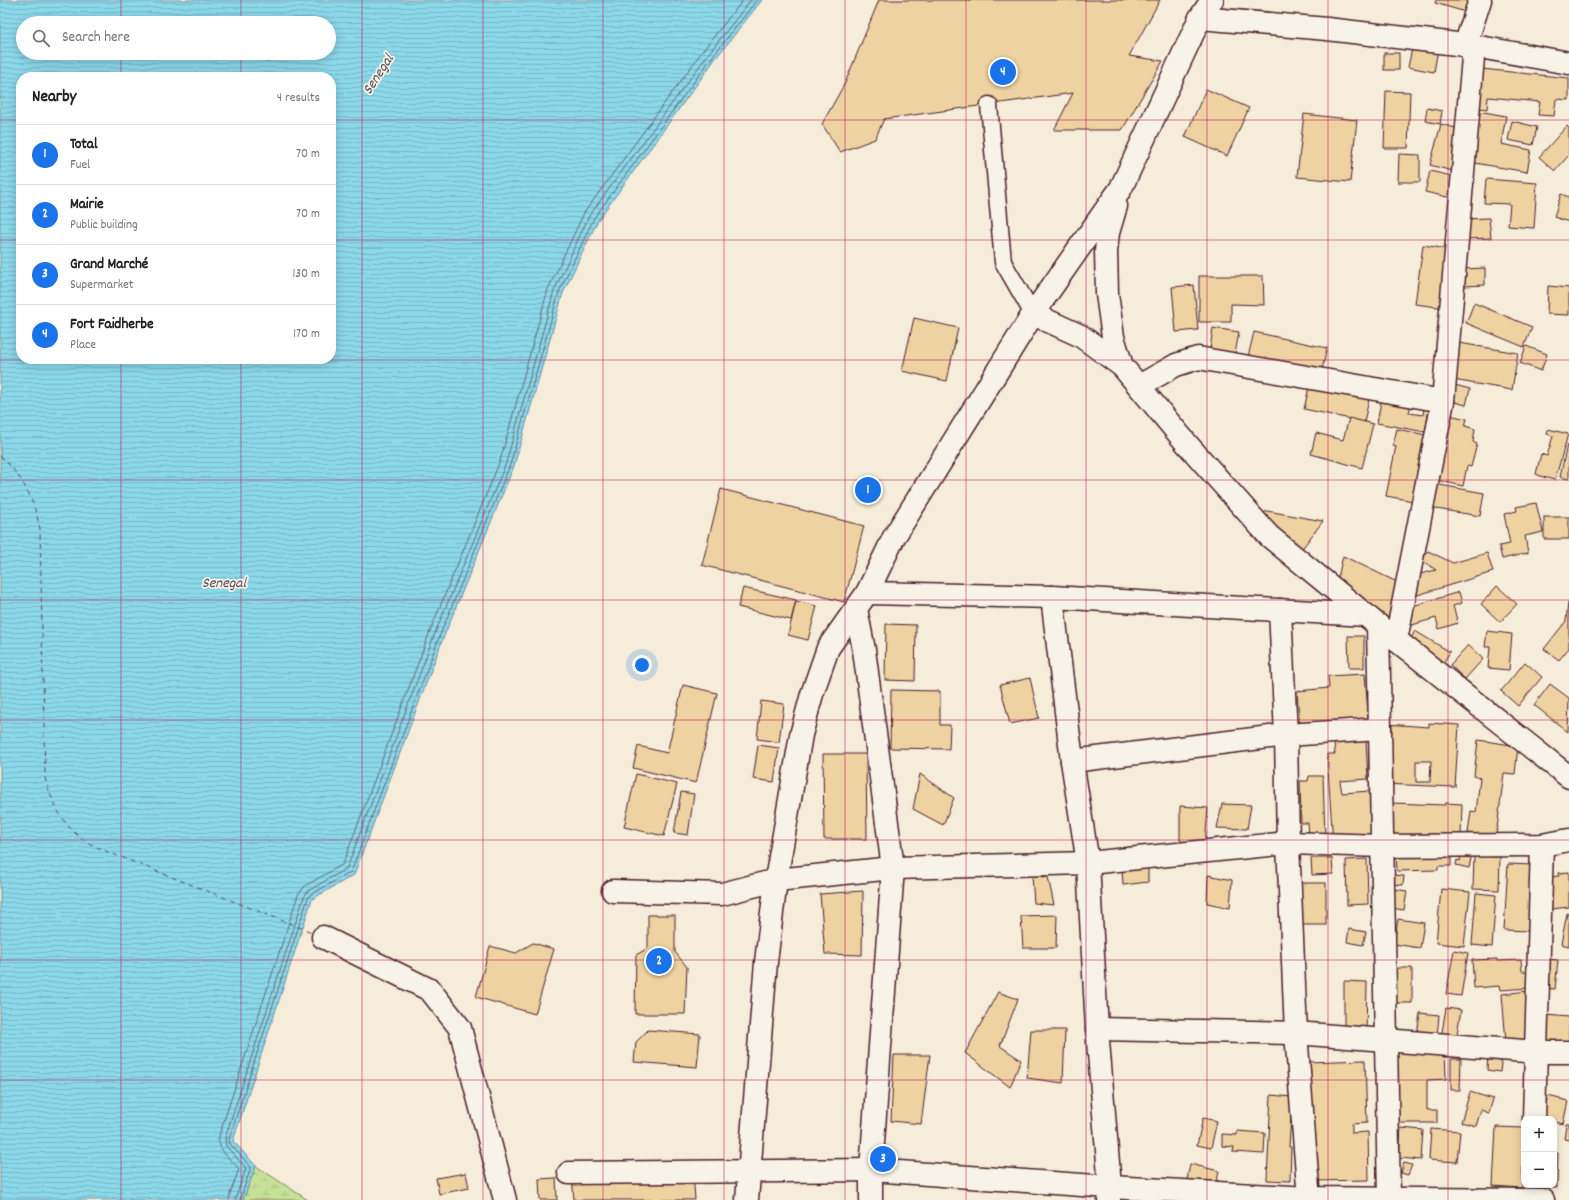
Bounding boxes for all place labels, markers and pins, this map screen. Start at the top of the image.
pin: 4 [990,57,1016,87]
pin: 1 [855,475,881,505]
pin: 2 [646,946,672,976]
pin: 3 [870,1144,896,1174]

